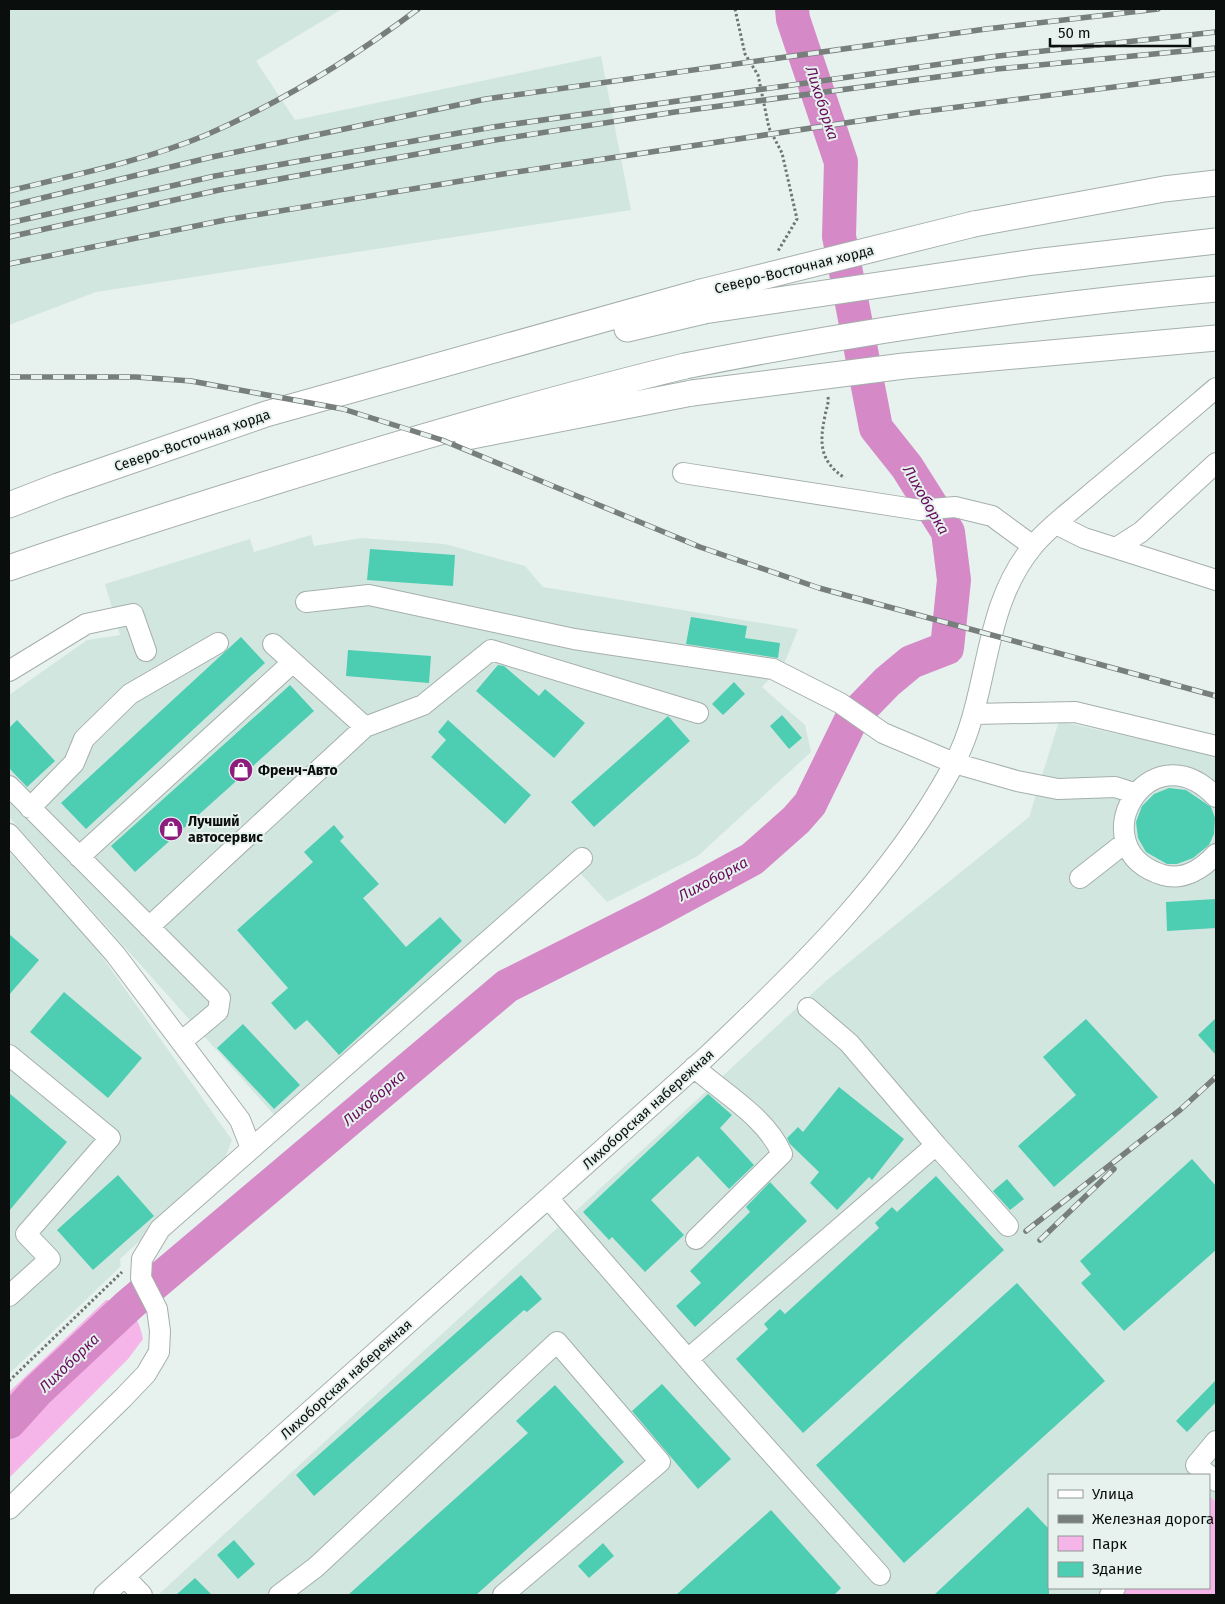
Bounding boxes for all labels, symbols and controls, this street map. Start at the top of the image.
scale bar [1050,15,1190,47]
text: 50 m [1058,24,1091,42]
water label: Лихоборка [801,63,842,142]
street label: Северо-Восточная хорда [713,241,876,298]
street label: Северо-Восточная хорда [112,406,272,475]
water label: Лихоборка [899,461,953,538]
shop icon: Френч-Авто [228,757,254,783]
place label: Френч-Авто [258,762,338,779]
place label: Лучший автосервис [188,813,263,846]
shop icon: Лучший автосервис [158,816,184,842]
water label: Лихоборка [674,853,751,905]
street label: Лихоборская набережная [579,1046,718,1173]
water label: Лихоборка [338,1066,409,1130]
street label: Лихоборская набережная [277,1316,416,1443]
water label: Лихоборка [34,1330,103,1397]
legend [1048,1474,1210,1589]
text: Улица [1092,1485,1134,1503]
text: Железная дорога [1092,1510,1214,1528]
text: Парк [1092,1535,1127,1553]
text: Здание [1092,1560,1142,1578]

